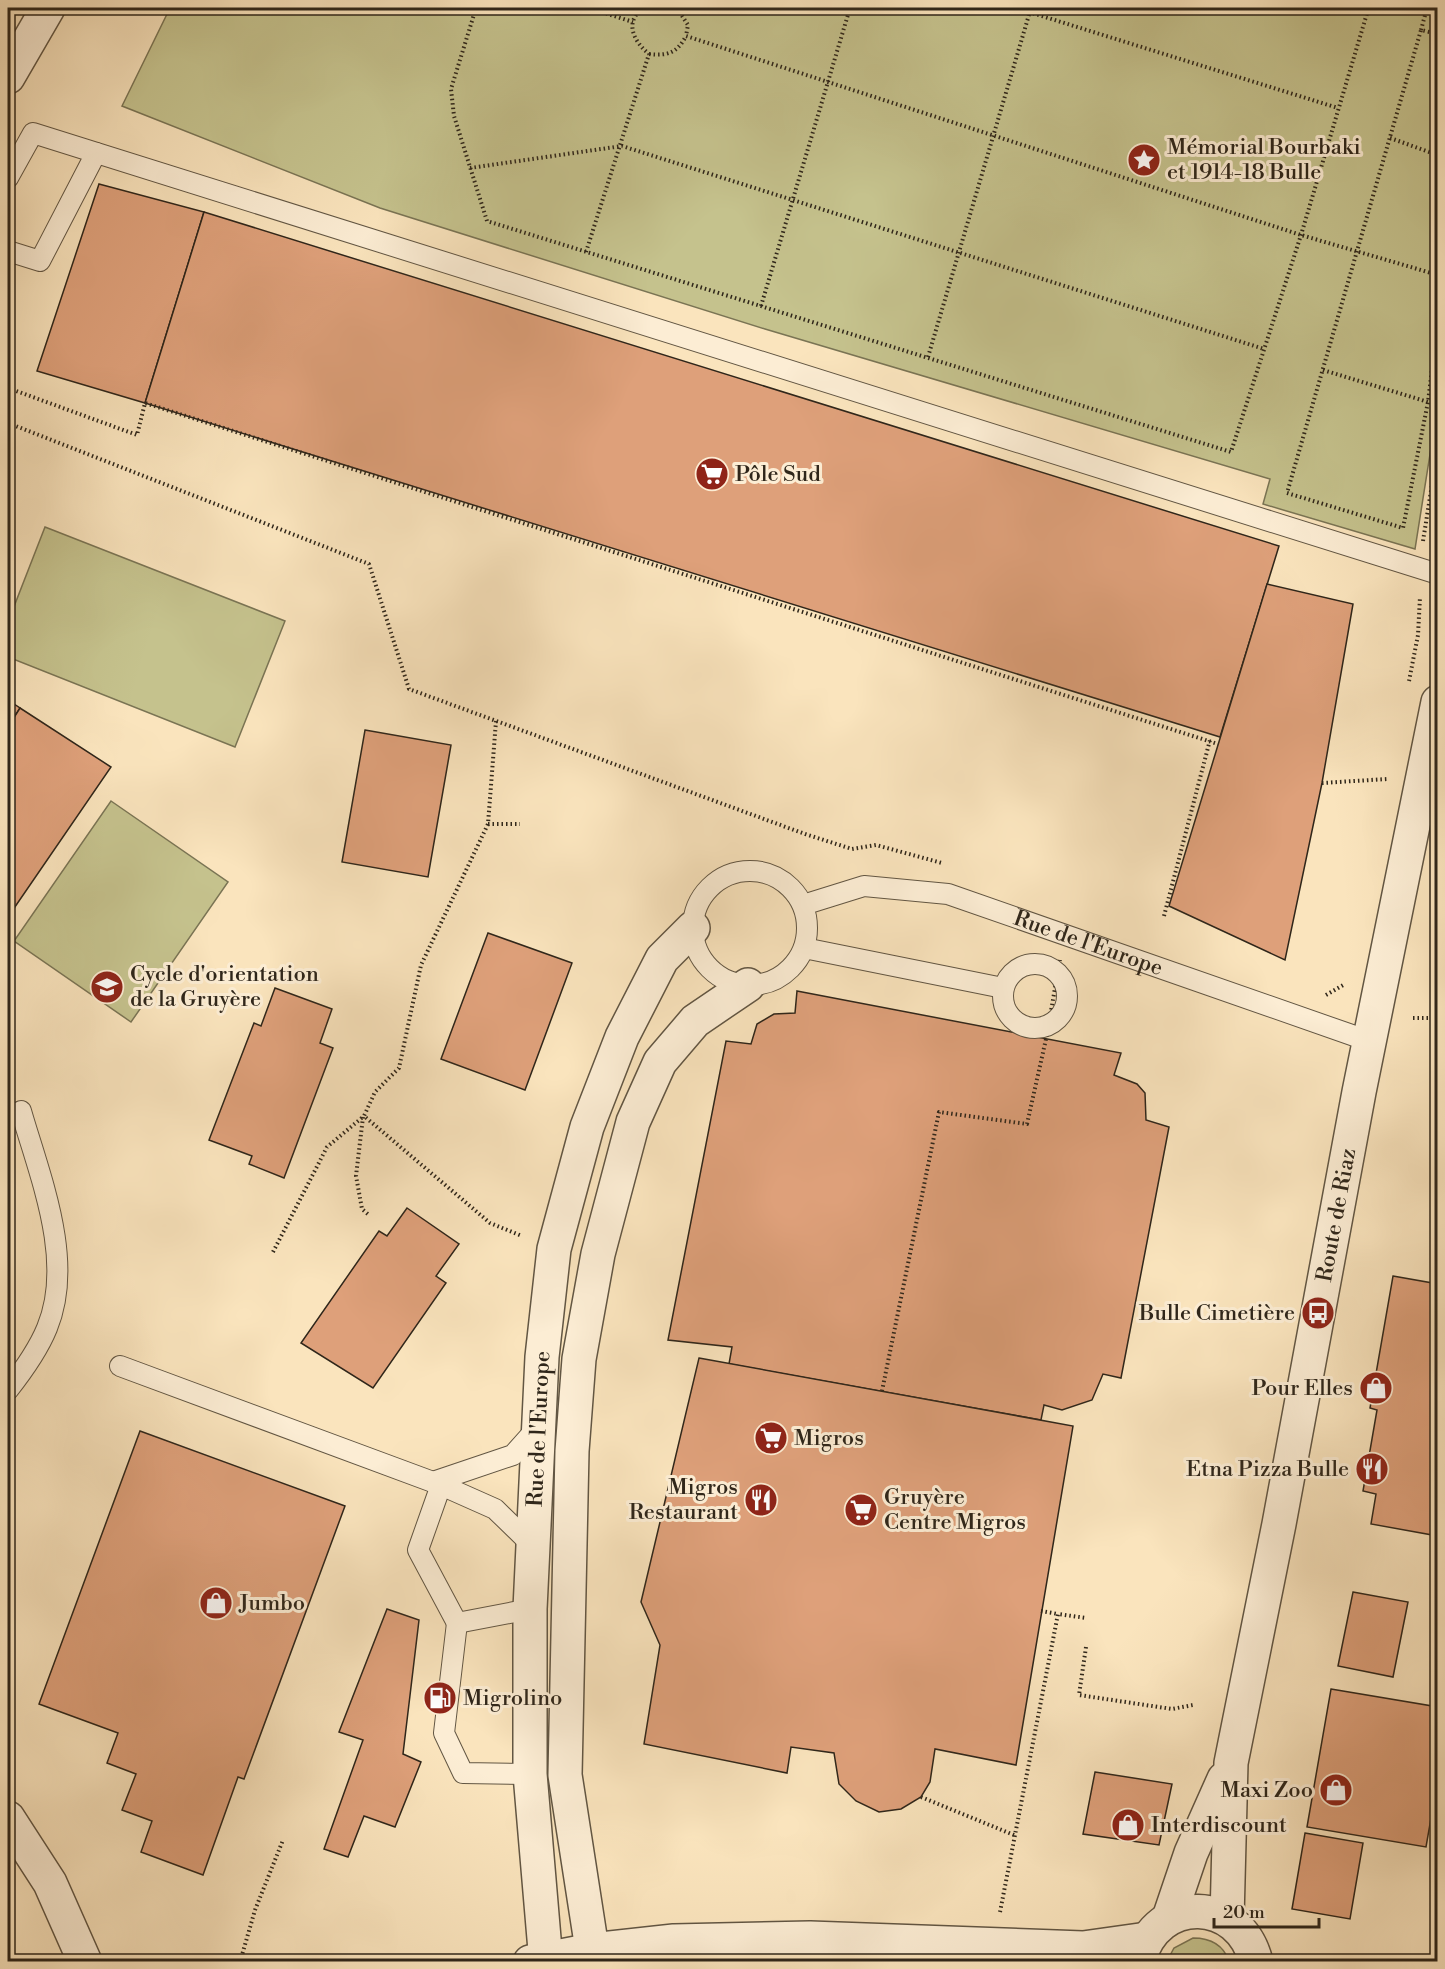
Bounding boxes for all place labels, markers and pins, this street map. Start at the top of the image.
place label: Mémorial Bourbaki et 1914-18 Bulle [1167,134,1361,186]
place icon: Mémorial Bourbaki et 1914-18 Bulle [1126,142,1162,178]
supermarket icon: Pôle Sud [694,456,730,492]
place label: Pôle Sud [735,461,821,488]
place label: Cycle d'orientation de la Gruyère [130,961,319,1013]
school or university icon: Cycle d'orientation de la Gruyère [89,969,125,1005]
bus stop icon: Bulle Cimetière [1300,1295,1336,1331]
place label: Bulle Cimetière [1138,1300,1295,1327]
shop icon: Pour Elles [1358,1370,1394,1406]
place label: Pour Elles [1252,1375,1353,1402]
supermarket icon: Migros [753,1420,789,1456]
place label: Migros [794,1425,864,1452]
restaurant icon: Etna Pizza Bulle [1354,1451,1390,1487]
place label: Etna Pizza Bulle [1186,1456,1349,1483]
place label: Migros Restaurant [629,1474,738,1526]
restaurant icon: Migros Restaurant [743,1482,779,1518]
place label: Gruyère Centre Migros [884,1484,1026,1536]
supermarket icon: Gruyère Centre Migros [843,1492,879,1528]
shop icon: Jumbo [198,1585,234,1621]
place label: Jumbo [238,1590,305,1617]
fuel station icon: Migrolino [422,1680,458,1716]
place label: Migrolino [463,1685,562,1712]
shop icon: Maxi Zoo [1318,1772,1354,1808]
place label: Maxi Zoo [1220,1777,1313,1804]
shop icon: Interdiscount [1110,1807,1146,1843]
place label: Interdiscount [1151,1812,1287,1839]

